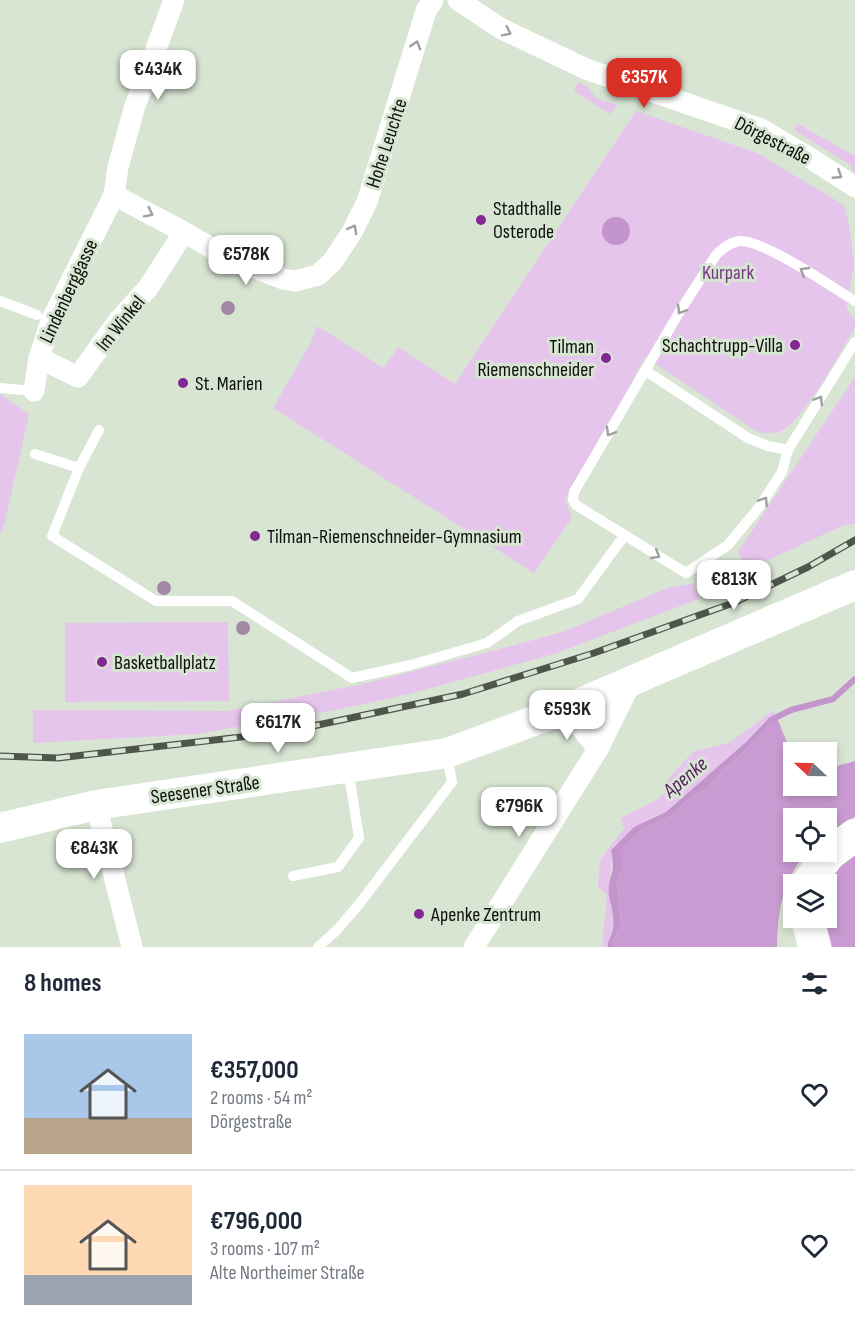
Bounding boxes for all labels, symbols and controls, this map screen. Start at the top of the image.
one-way arrow [500,24,511,36]
one-way arrow [409,40,421,51]
pin: €434K [116,50,200,101]
text: €434K [134,57,182,81]
pin: €357K [602,58,686,109]
text: €357K [620,65,668,89]
street label: Hohe Leuchte [361,96,413,191]
street label: Dörgestraße [731,112,815,170]
one-way arrow [832,168,842,180]
place label: Stadthalle Osterode [493,197,561,244]
one-way arrow [143,206,153,217]
marker: Stadthalle Osterode [474,213,488,227]
one-way arrow [346,224,357,235]
pin: €578K [204,235,288,286]
street label: Lindenberggasse [34,236,103,347]
text: €578K [222,242,270,266]
park label: Kurpark [702,261,754,285]
one-way arrow [800,266,810,278]
street label: Im Winkel [91,291,150,356]
one-way arrow [677,304,689,314]
place label: Schachtrupp-Villa [662,334,783,358]
place label: Tilman Riemenschneider [477,335,594,382]
marker: Schachtrupp-Villa [788,338,802,352]
marker: Tilman Riemenschneider [599,351,613,365]
place label: St. Marien [195,372,263,396]
marker: St. Marien [176,376,190,390]
one-way arrow [811,396,823,406]
one-way arrow [606,426,617,436]
one-way arrow [756,497,768,507]
place label: Tilman-Riemenschneider-Gymnasium [267,525,522,549]
marker: Tilman-Riemenschneider-Gymnasium [248,529,262,543]
one-way arrow [650,548,660,560]
pin: €813K [692,560,776,611]
text: €813K [711,567,757,591]
place label: Basketballplatz [114,651,216,675]
marker: Basketballplatz [95,655,109,669]
pin: €593K [525,690,609,741]
text: €593K [543,697,591,721]
pin: €617K [236,703,320,754]
text: €617K [255,710,301,734]
north arrow [783,742,837,796]
map controls [783,742,837,928]
water label: Apenke [657,752,713,804]
street label: Seesener Straße [149,770,261,810]
pin: €796K [477,787,561,838]
text: €796K [495,794,543,818]
button: locate [783,808,837,862]
pin: €843K [52,829,136,880]
text: €843K [70,836,118,860]
button: layers [783,874,837,928]
place label: Apenke Zentrum [430,903,541,927]
marker: Apenke Zentrum [412,907,426,921]
icon: filters [798,967,831,1000]
text: 8 homes [24,968,102,999]
text: €357,000 [210,1055,299,1086]
icon: home [72,1058,144,1130]
icon: heart [798,1078,831,1111]
text: 2 rooms · 54 m² [210,1086,312,1110]
text: Dörgestraße [210,1110,292,1134]
text: €796,000 [210,1206,302,1237]
icon: home [72,1209,144,1281]
icon: heart [798,1229,831,1262]
text: 3 rooms · 107 m² [210,1237,320,1261]
text: Alte Northeimer Straße [210,1261,365,1285]

